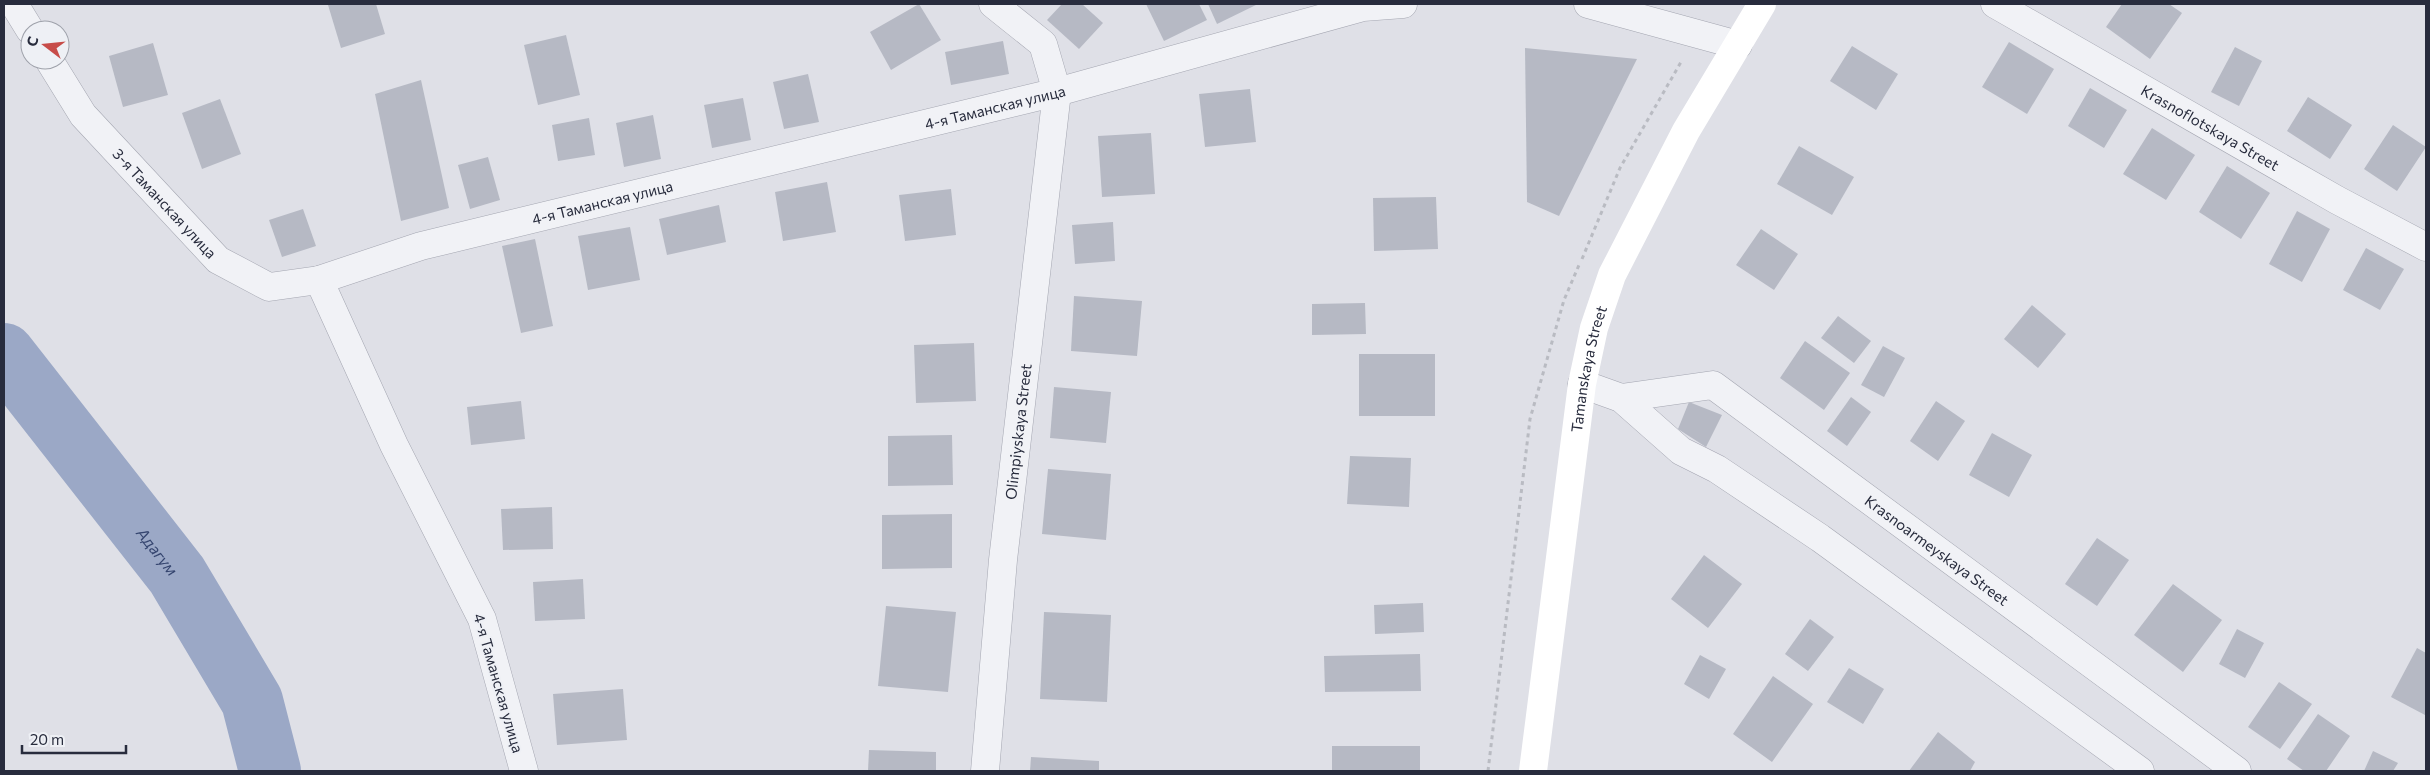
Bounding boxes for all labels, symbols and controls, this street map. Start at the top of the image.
north arrow [20,20,70,70]
text: С [23,34,42,48]
street label: 4-я Таманская улица [923,81,1067,133]
street label: Krasnoflotskaya Street [2138,81,2282,174]
street label: 3-я Таманская улица [109,144,221,262]
street label: 4-я Таманская улица [530,176,675,228]
street label: Tamanskaya Street [1567,303,1610,433]
street label: Olimpiyskaya Street [1001,363,1035,501]
street label: Krasnoarmeyskaya Street [1862,491,2012,609]
water label: Адагум [133,522,183,579]
street label: 4-я Таманская улица [470,611,528,755]
scale bar [22,722,126,754]
text: 20 m [30,730,64,748]

